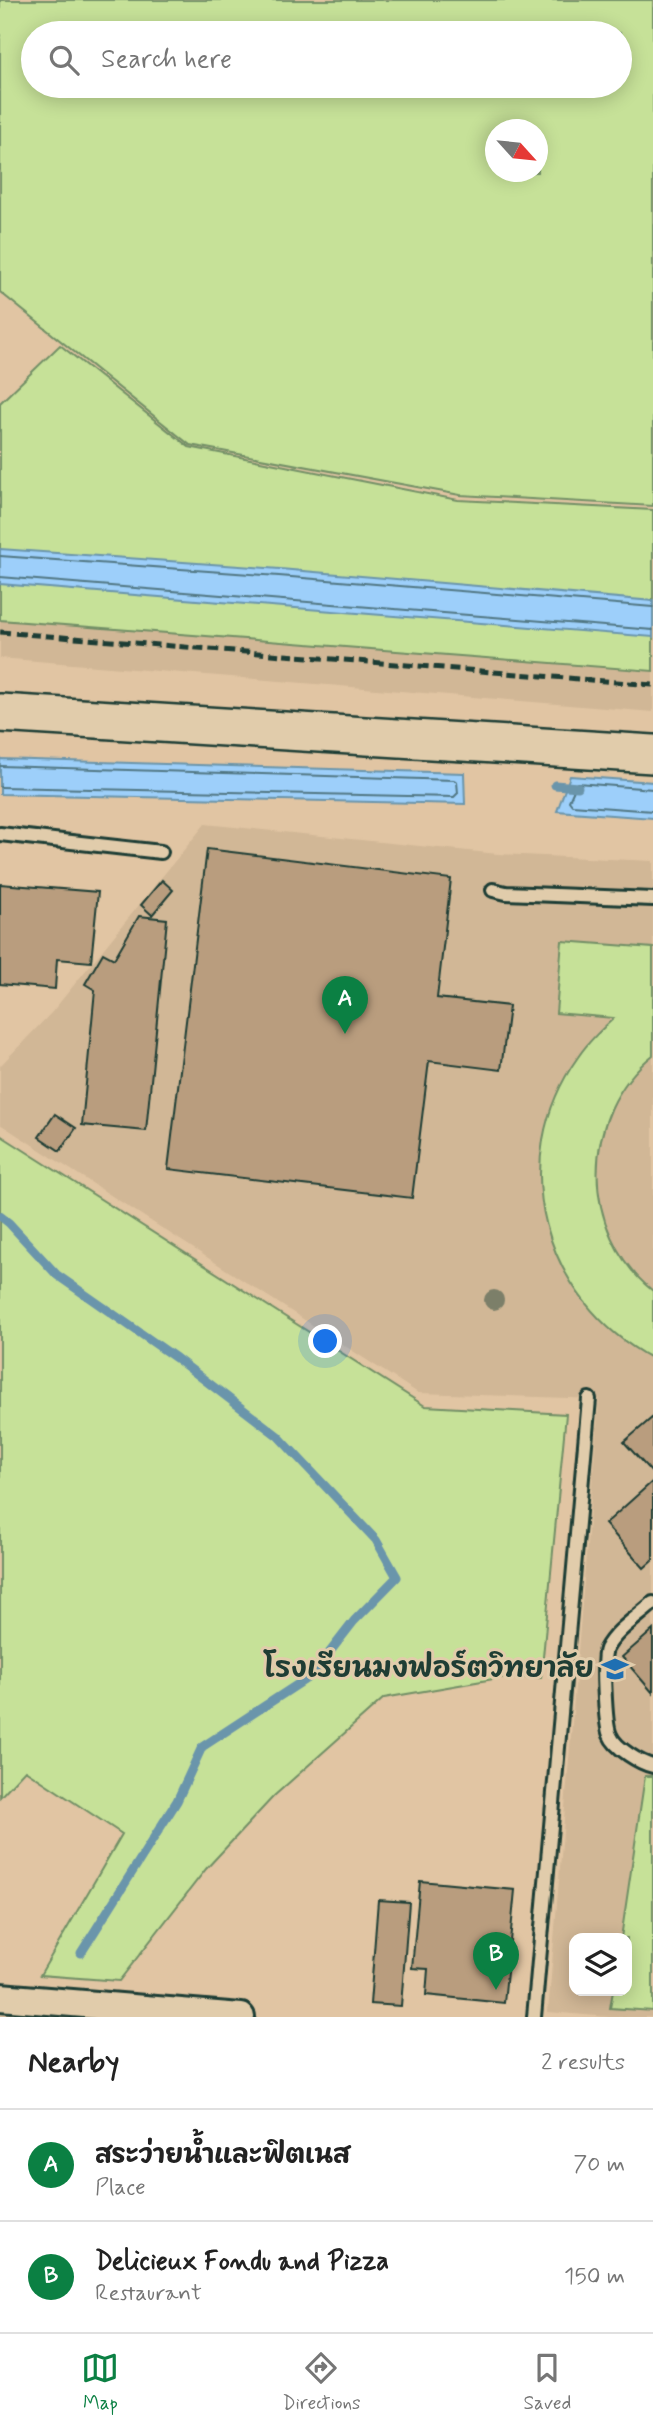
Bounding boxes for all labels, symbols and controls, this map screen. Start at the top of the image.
search box [21,21,632,98]
icon: search [45,41,83,79]
text: Search here [101,43,232,77]
north arrow [485,119,548,182]
pin: A [322,976,368,1034]
your location [308,1324,342,1358]
place label: โรงเรียนมงฟอร์ตวิทยาลัย [263,1649,594,1688]
school or university icon: โรงเรียนมงฟอร์ตวิทยาลัย [600,1654,630,1684]
pin: B [473,1932,519,1990]
map controls [569,1933,632,1996]
button: layers [569,1933,632,1996]
text: Nearby [28,2043,119,2082]
text: 2 results [541,2048,625,2078]
text: สระว่ายน้ำและฟิตเนส [95,2139,350,2173]
text: A [43,2150,59,2180]
text: 70 m [573,2150,625,2180]
text: Place [95,2173,146,2203]
text: Delicieux Fondu and Pizza [95,2245,389,2279]
text: B [44,2262,58,2292]
text: 150 m [564,2262,625,2292]
text: Restaurant [95,2279,202,2309]
tab: Map [81,2349,119,2416]
tab: Directions [282,2349,361,2416]
tab: Saved [523,2349,571,2416]

